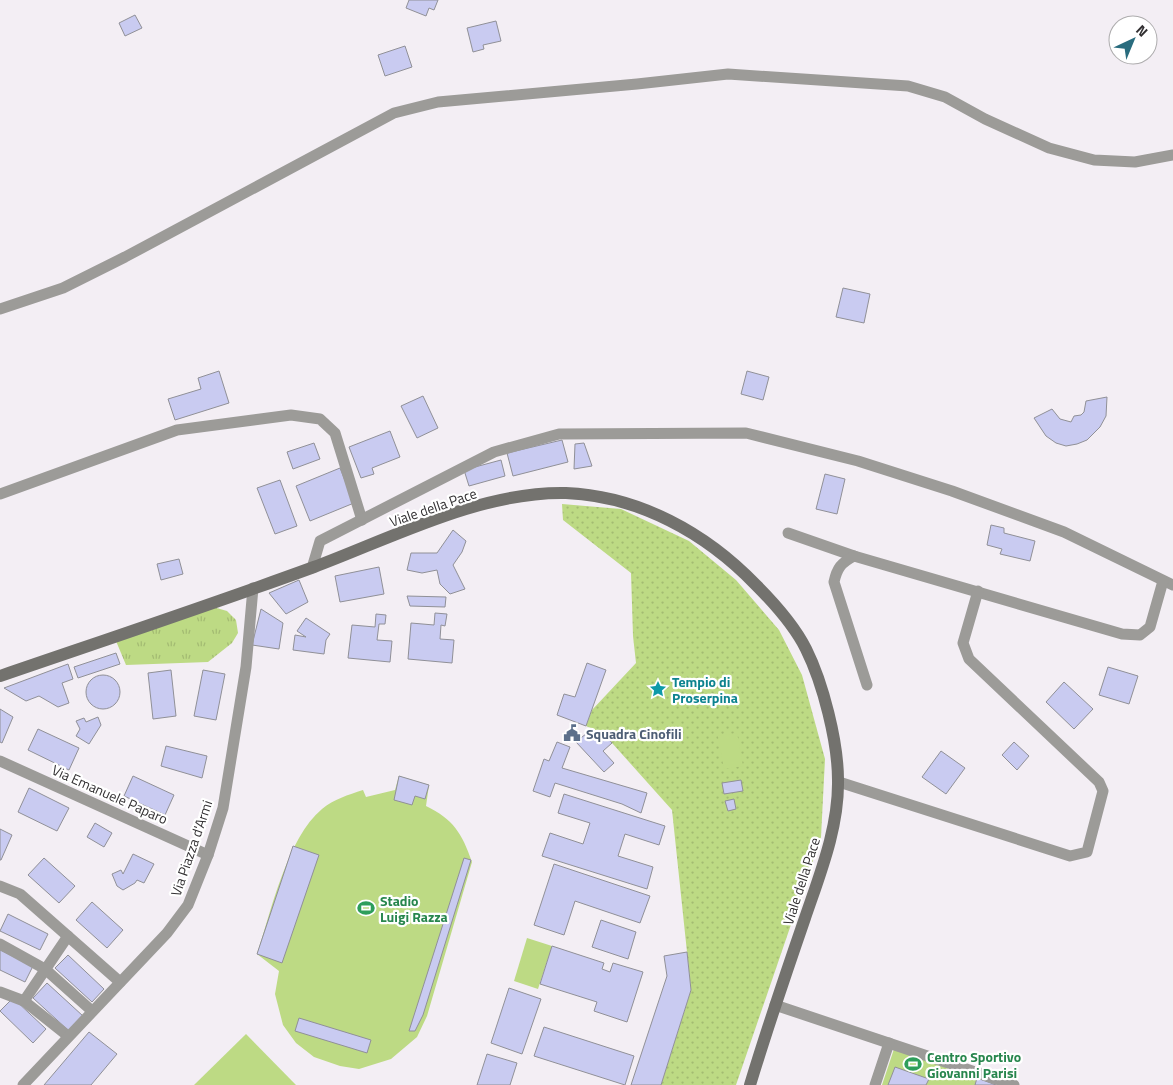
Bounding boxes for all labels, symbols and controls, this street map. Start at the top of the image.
north arrow [1108,15,1158,65]
text: N [1132,19,1153,41]
street label: Viale della Pace [387,482,479,532]
place label: Tempio di Proserpina [672,671,738,708]
place icon: Tempio di Proserpina [648,679,668,699]
public building icon: Squadra Cinofili [562,723,582,743]
place label: Squadra Cinofili [586,723,682,744]
street label: Via Emanuele Paparo [49,759,171,829]
street label: Via Piazza d'Armi [165,797,217,899]
street label: Viale della Pace [777,834,825,928]
place label: Stadio Luigi Razza [380,890,448,927]
sports icon: Stadio Luigi Razza [356,898,376,918]
place label: Centro Sportivo Giovanni Parisi [927,1046,1021,1083]
sports icon: Centro Sportivo Giovanni Parisi [903,1054,923,1074]

